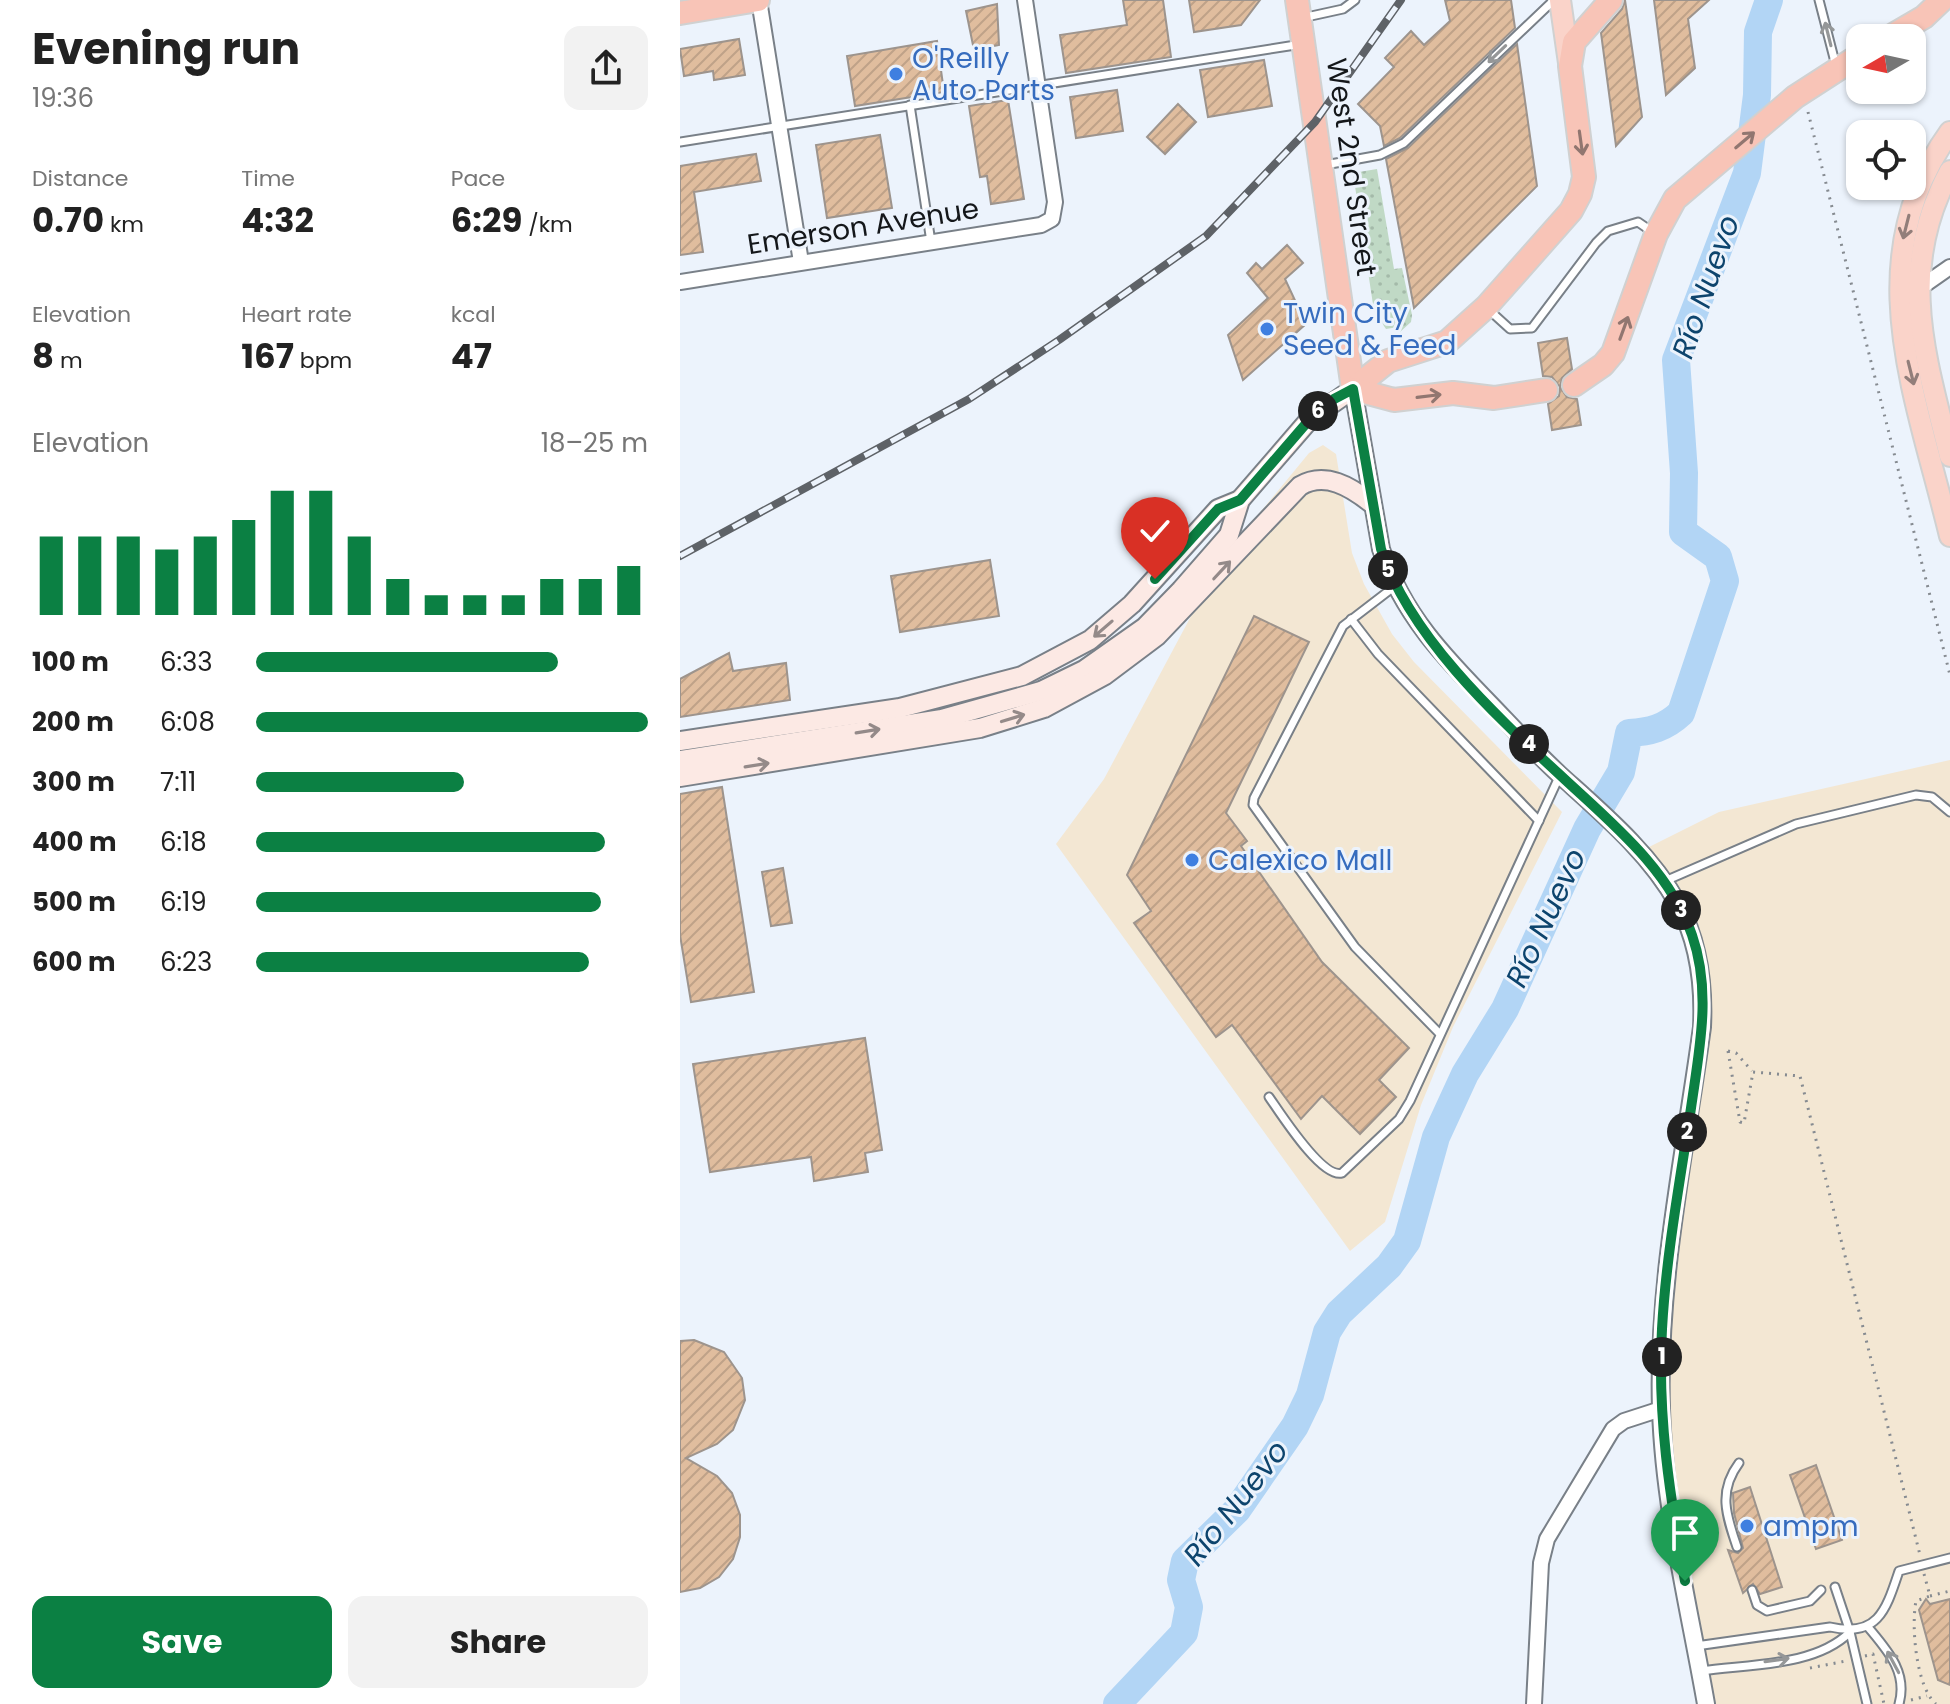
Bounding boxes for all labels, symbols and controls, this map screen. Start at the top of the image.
text: Evening run [32,18,300,79]
one-way arrow [1820,22,1835,48]
north arrow [1846,24,1926,104]
map controls [1846,24,1926,200]
button: share [564,26,648,110]
place label: O'Reilly Auto Parts [912,39,1055,110]
one-way arrow [1488,44,1507,63]
street label: West 2nd Street [1317,56,1386,278]
marker: O'Reilly Auto Parts [887,65,905,83]
text: 19:36 [32,80,94,116]
button: locate [1846,120,1926,200]
one-way arrow [1574,130,1589,155]
one-way arrow [1734,131,1755,149]
text: Distance [32,163,128,194]
text: Time [241,163,295,194]
text: Pace [451,163,505,194]
street label: Emerson Avenue [744,189,982,264]
text: 0.70 [32,196,104,244]
text: 4:32 [241,196,314,244]
text: 6:29 [451,196,522,244]
text: km [104,209,144,240]
text: /km [522,209,573,240]
water label: Río Nuevo [1661,210,1750,364]
one-way arrow [1898,214,1913,239]
place label: Twin City Seed & Feed [1283,294,1457,365]
text: Elevation [32,299,131,330]
text: Heart rate [241,299,352,330]
text: kcal [451,299,496,330]
one-way arrow [1618,316,1632,341]
marker: Twin City Seed & Feed [1258,320,1276,338]
text: 8 [32,332,54,380]
text: 167 [241,332,294,380]
text: 47 [451,332,492,380]
text: m [54,345,83,376]
text: bpm [294,345,352,376]
one-way arrow [1904,360,1919,386]
one-way arrow [1416,388,1441,403]
pin: 6 [1298,391,1338,431]
text: 6 [1311,395,1325,426]
text: Elevation [32,425,149,461]
text: 18–25 m [541,425,648,461]
pin [1121,497,1189,579]
icon: check [1133,509,1177,553]
pin: 5 [1368,550,1408,590]
text: 5 [1381,554,1395,585]
one-way arrow [1212,560,1230,580]
one-way arrow [1094,620,1114,638]
text: 100 m [32,644,109,680]
text: 6:33 [160,644,213,680]
text: 200 m [32,704,114,740]
text: 6:08 [160,704,215,740]
one-way arrow [999,710,1025,725]
one-way arrow [855,723,880,738]
pin: 4 [1509,724,1549,764]
text: 4 [1522,728,1536,759]
one-way arrow [744,756,769,771]
text: 300 m [32,764,115,800]
text: 7:11 [160,764,196,800]
text: 400 m [32,824,117,860]
text: 6:18 [160,824,207,860]
place label: Calexico Mall [1208,841,1392,880]
water label: Río Nuevo [1495,841,1596,994]
marker: Calexico Mall [1183,851,1201,869]
text: 500 m [32,884,116,920]
text: 6:19 [160,884,207,920]
pin: 3 [1661,890,1701,930]
text: 3 [1674,894,1688,925]
text: 600 m [32,944,116,980]
text: 6:23 [160,944,212,980]
pin: 2 [1667,1112,1707,1152]
text: 2 [1681,1116,1693,1147]
pin: 1 [1642,1337,1682,1377]
text: 1 [1658,1341,1666,1372]
water label: Río Nuevo [1173,1431,1298,1575]
pin [1651,1499,1719,1581]
place label: ampm [1763,1507,1859,1546]
icon: arrive [1663,1511,1707,1555]
marker: ampm [1738,1517,1756,1535]
button: Save [32,1596,332,1688]
button: Share [348,1596,648,1688]
one-way arrow [1885,1651,1901,1675]
one-way arrow [1764,1652,1789,1667]

